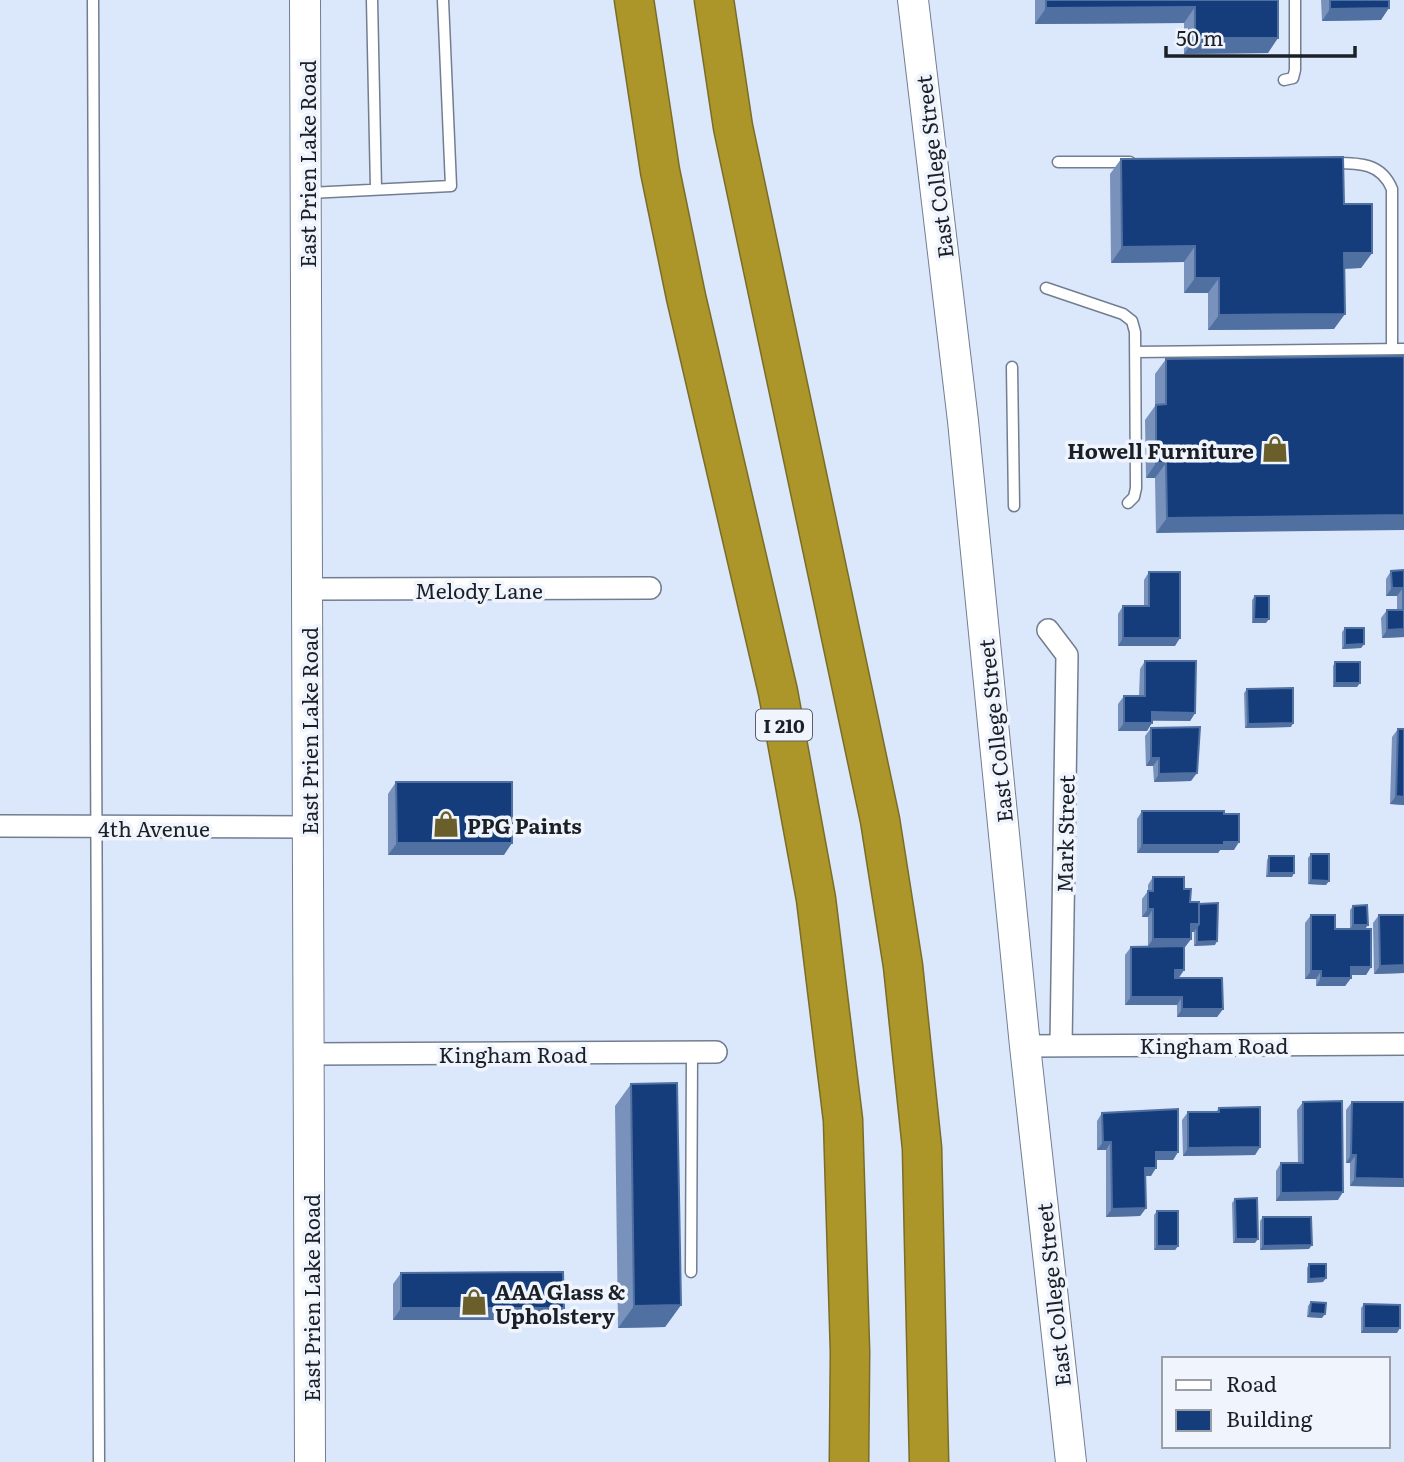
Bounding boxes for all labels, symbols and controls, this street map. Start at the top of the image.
scale bar [1166,14,1355,58]
text: 50 m [1176,21,1223,52]
street label: East Prien Lake Road [291,60,322,268]
street label: East College Street [906,73,960,260]
place label: Howell Furniture [1067,434,1254,465]
shop icon: Howell Furniture [1260,434,1290,464]
street label: Melody Lane [415,574,543,605]
street label: East Prien Lake Road [293,627,324,835]
street label: East College Street [969,637,1019,824]
road number: I 210 [756,710,812,740]
street label: Mark Street [1047,774,1081,893]
shop icon: PPG Paints [431,809,461,839]
place label: PPG Paints [467,809,582,840]
street label: 4th Avenue [98,812,210,843]
street label: Kingham Road [1140,1029,1289,1060]
street label: Kingham Road [439,1038,588,1069]
street label: East Prien Lake Road [295,1194,326,1402]
street label: East College Street [1027,1201,1077,1388]
place label: AAA Glass & Upholstery [495,1275,625,1330]
shop icon: AAA Glass & Upholstery [459,1287,489,1317]
legend [1162,1357,1390,1448]
text: Road [1226,1367,1277,1398]
text: Building [1226,1402,1313,1433]

